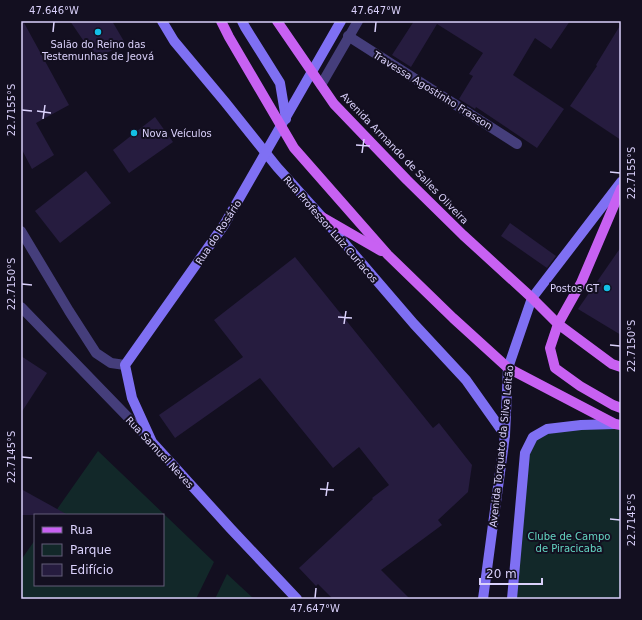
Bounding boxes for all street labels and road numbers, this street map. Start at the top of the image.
street label: Travessa Agostinho Frasson [370,49,494,132]
street label: Avenida Armando de Salles Oliveira [339,90,471,226]
street label: Rua Professor Luiz Curiacos [281,174,380,285]
street label: Rua do Rosário [193,198,243,267]
street label: Avenida Torquato da Silva Leitão [488,364,515,528]
street label: Rua Samuel Neves [124,414,196,490]

